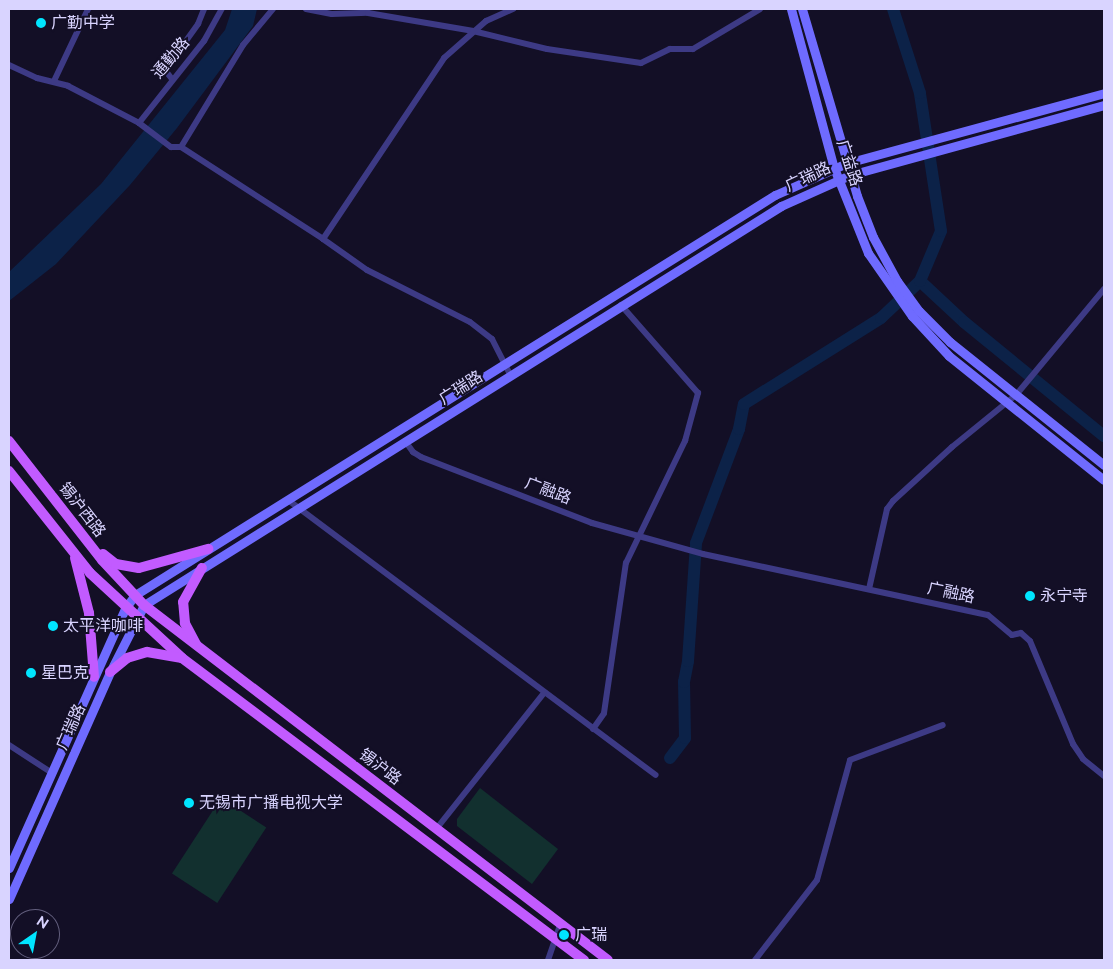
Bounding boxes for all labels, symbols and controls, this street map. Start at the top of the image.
place label: 广勤中学 [51,13,115,33]
marker: 广勤中学 [35,17,47,29]
street label: 通勤路 [148,33,194,83]
street label: 广益路 [832,137,866,189]
street label: 广瑞路 [782,158,834,196]
street label: 广瑞路 [436,367,486,409]
street label: 广融路 [522,473,574,509]
street label: 锡沪西路 [55,479,109,541]
street label: 广融路 [926,579,976,607]
place label: 永宁寺 [1040,586,1088,606]
marker: 永宁寺 [1024,590,1036,602]
place label: 太平洋咖啡 [63,616,143,636]
marker: 太平洋咖啡 [47,620,59,632]
place label: 星巴克 [41,663,89,683]
marker: 星巴克 [25,667,37,679]
street label: 广瑞路 [52,701,90,753]
street label: 锡沪路 [355,745,405,789]
place label: 无锡市广播电视大学 [199,793,343,813]
marker: 无锡市广播电视大学 [183,797,195,809]
north arrow [10,909,60,959]
text: N [34,913,51,932]
place label: 广瑞 [575,925,607,945]
marker: 广瑞 [557,928,571,942]

